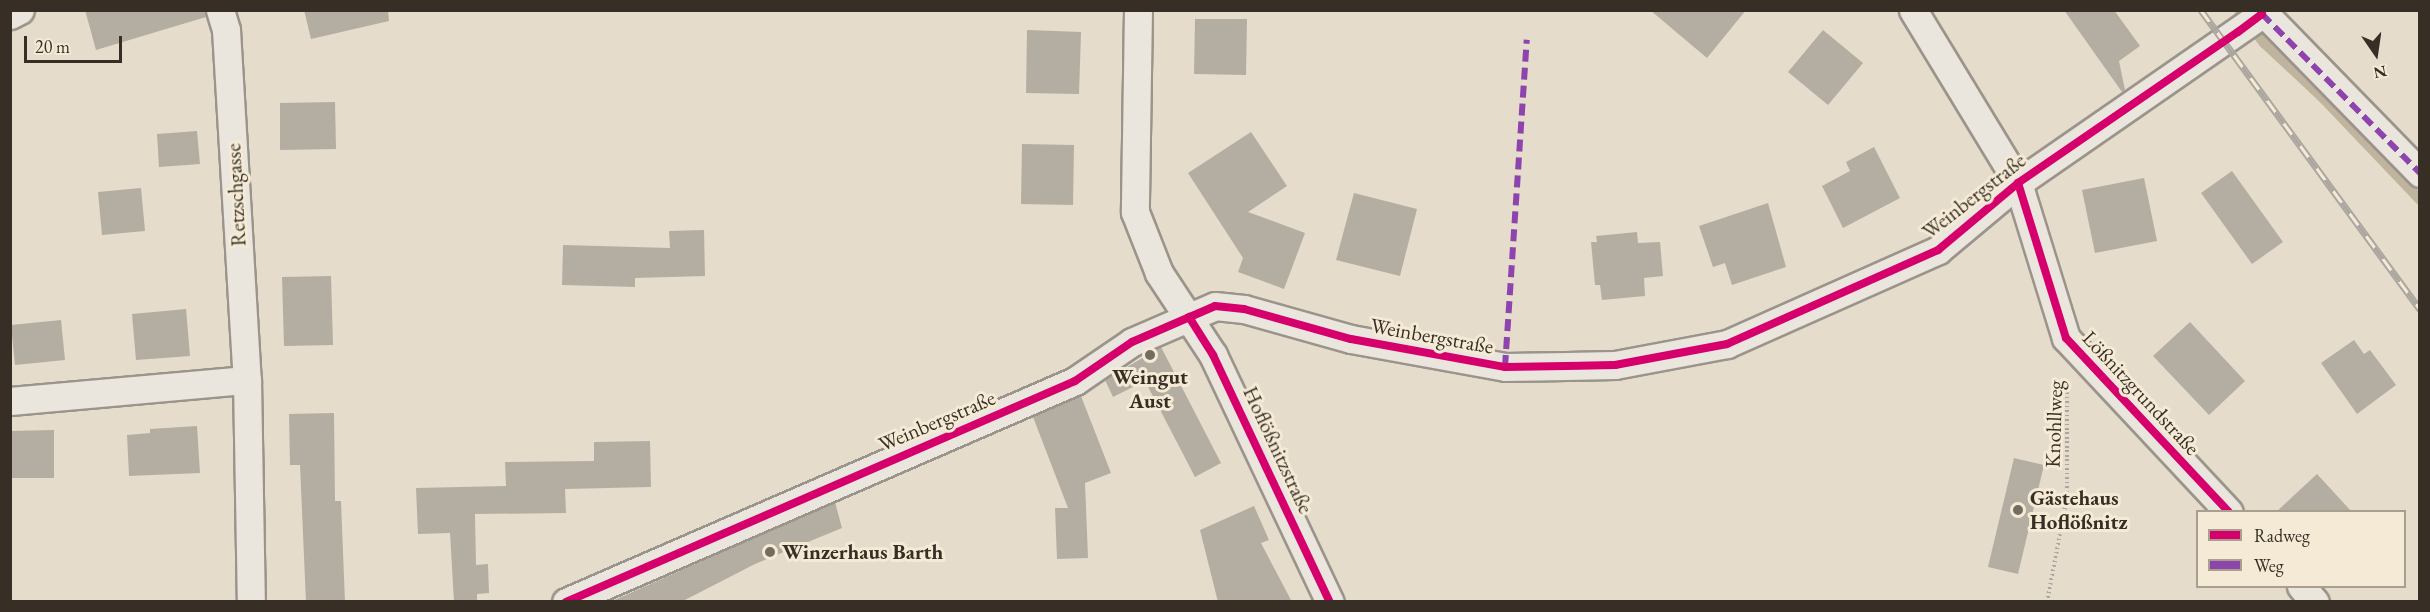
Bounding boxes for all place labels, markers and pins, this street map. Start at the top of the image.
marker: Weingut Aust [1143,348,1157,362]
place label: Weingut Aust [1112,364,1188,414]
place label: Gästehaus Hoflößnitz [2030,485,2128,535]
marker: Gästehaus Hoflößnitz [2011,503,2025,517]
place label: Winzerhaus Barth [782,539,943,565]
marker: Winzerhaus Barth [763,545,777,559]

